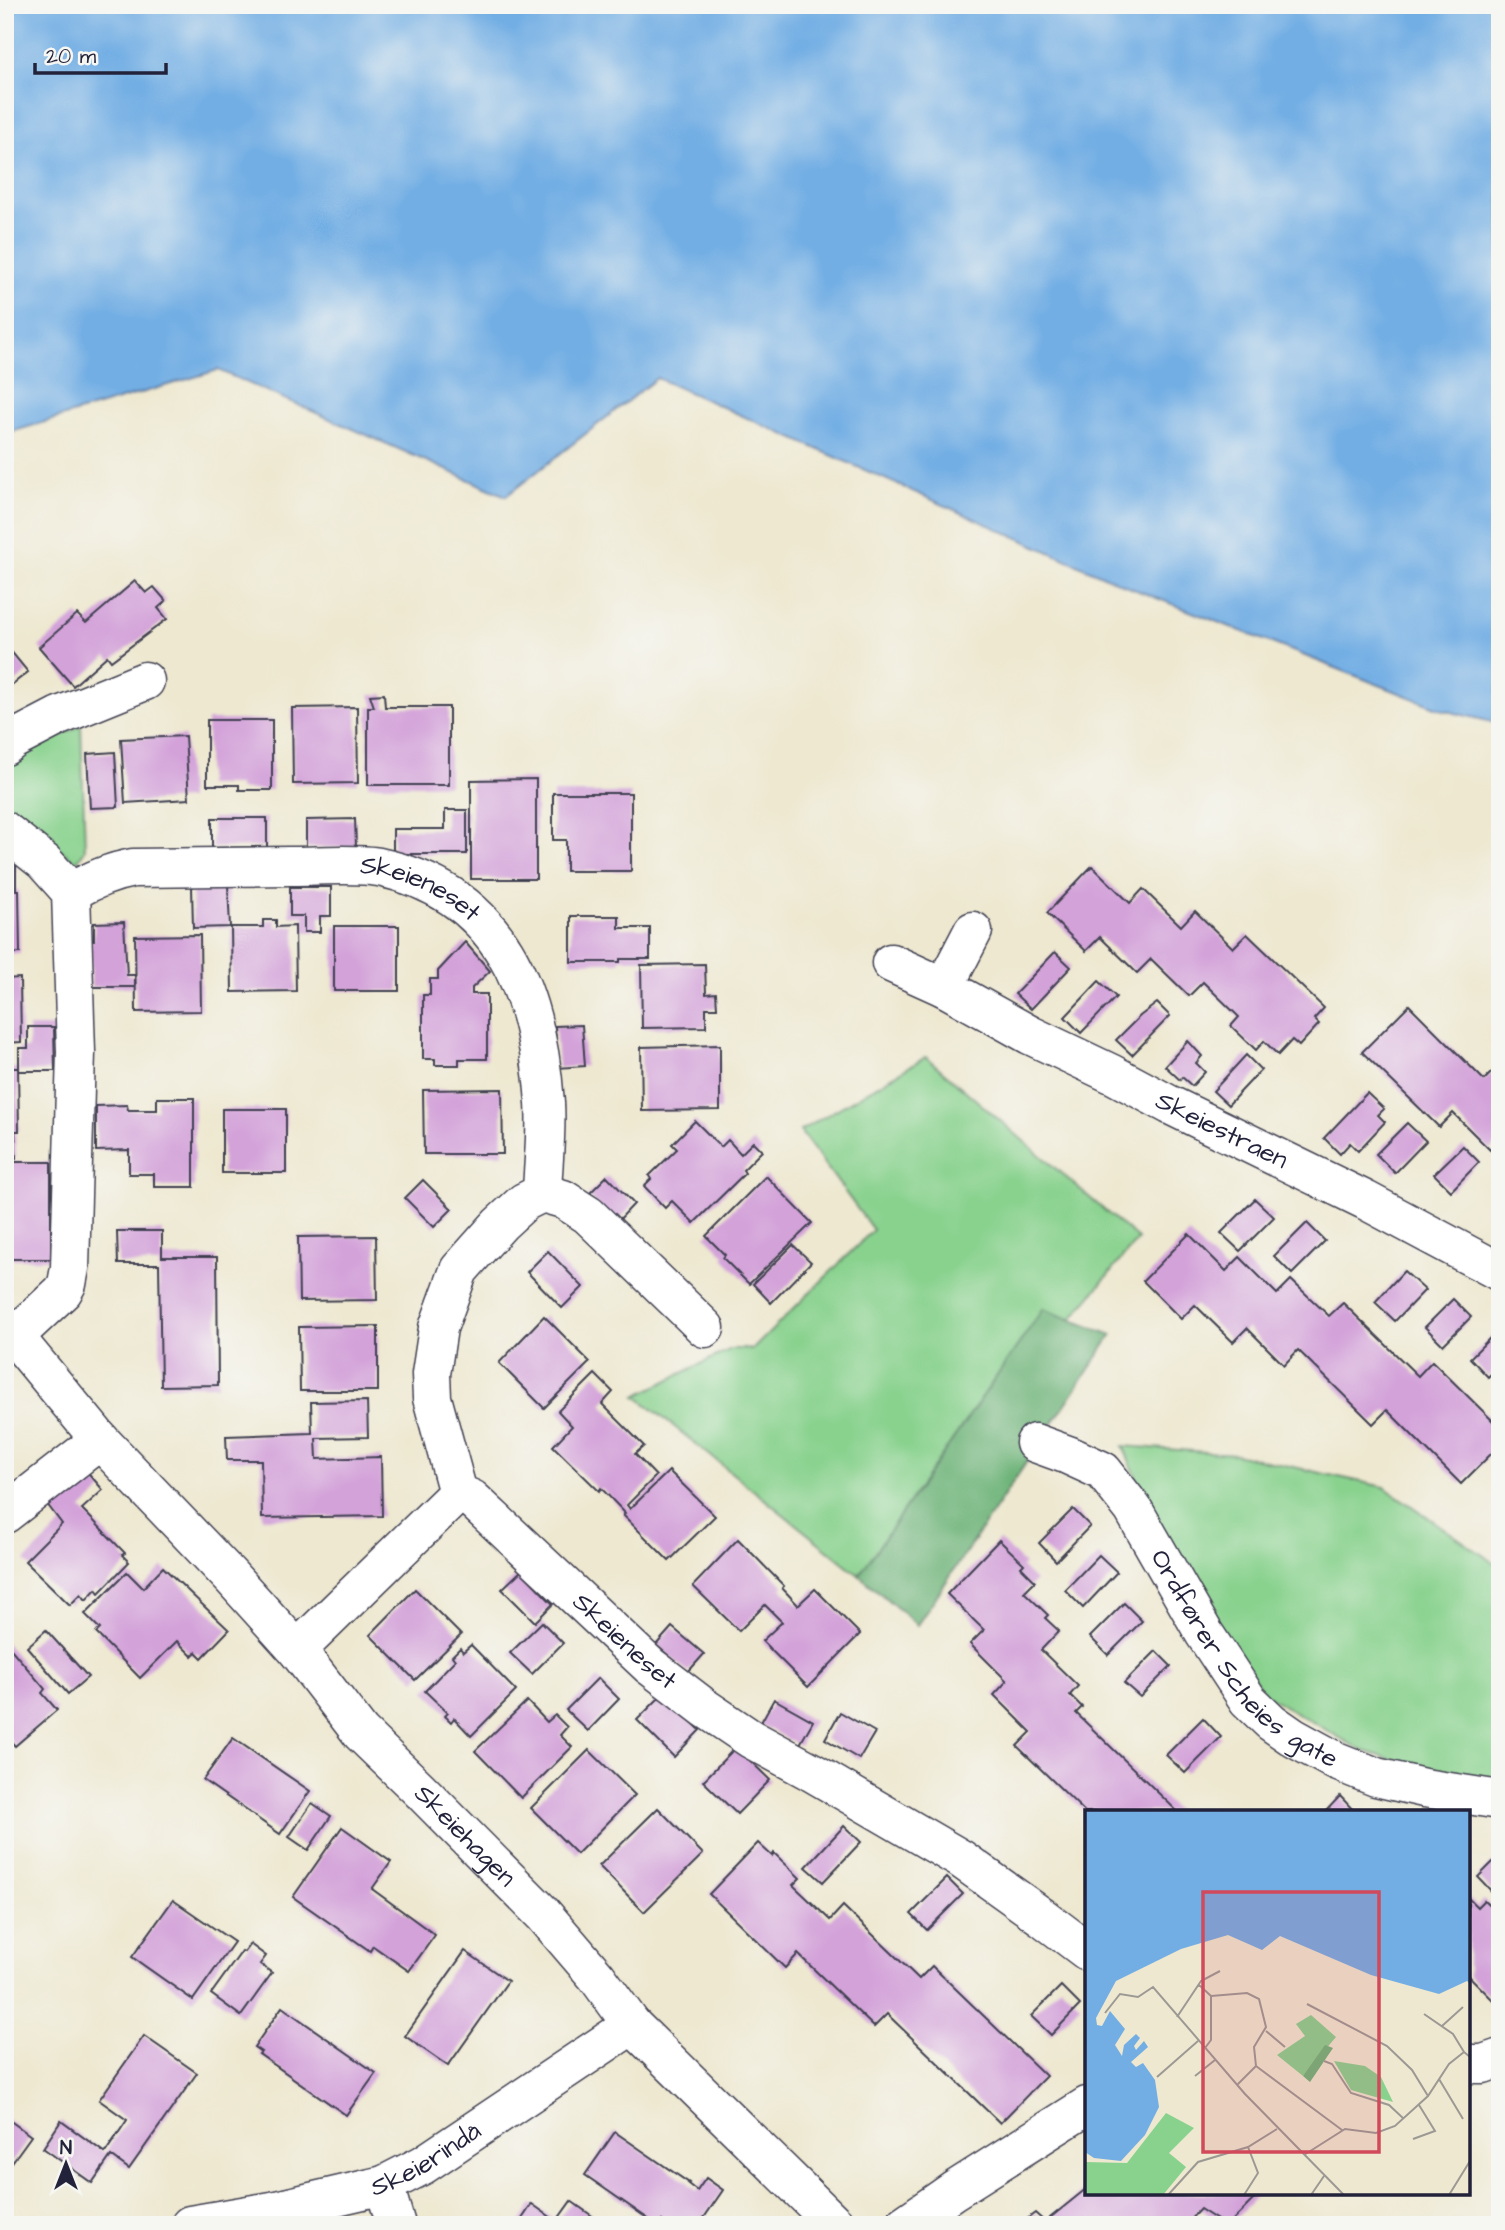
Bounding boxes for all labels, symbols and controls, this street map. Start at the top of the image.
scale bar [35,32,166,76]
text: 20 m [46,42,97,71]
street label: Skeieneset [359,847,489,930]
street label: Skeiestraen [1149,1083,1294,1178]
street label: Ordfører Scheies gate [1142,1543,1345,1777]
street label: Skeieneset [565,1584,685,1698]
street label: Skeiehagen [406,1776,524,1895]
inset map [1085,1810,1470,2195]
street label: Skeierindå [368,2113,488,2205]
north arrow [32,2128,102,2198]
text: N [60,2135,72,2162]

